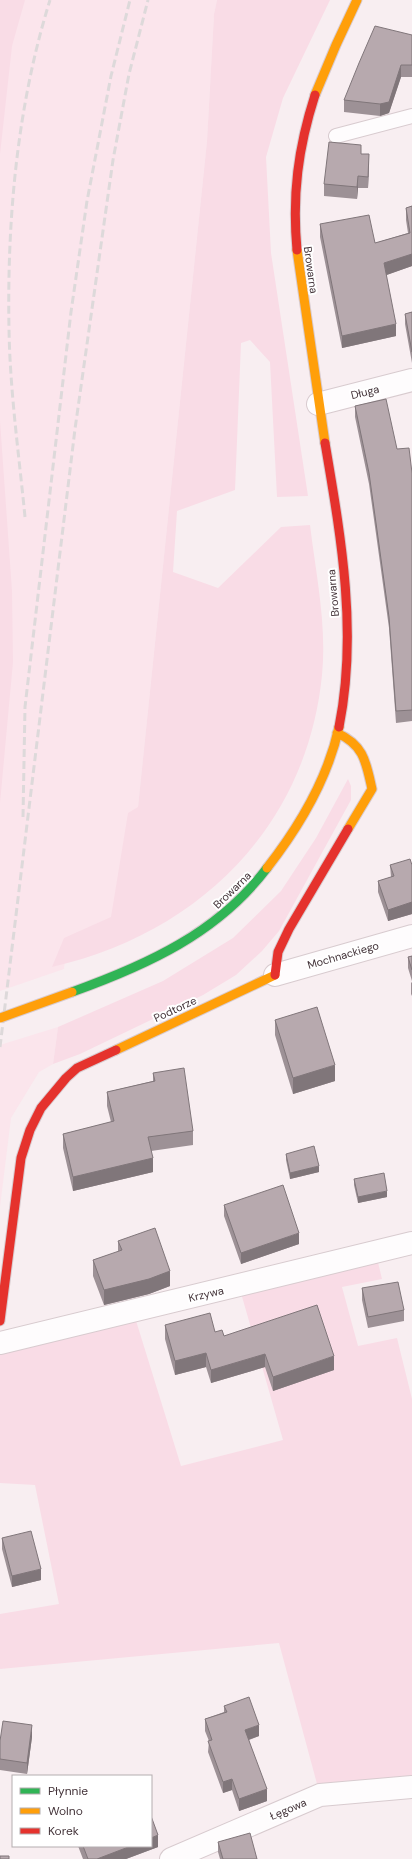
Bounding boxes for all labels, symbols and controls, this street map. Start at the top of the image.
street label: Browarna [301,246,321,294]
street label: Długa [349,382,381,402]
street label: Browarna [324,569,342,617]
street label: Browarna [210,869,254,911]
street label: Mochnackiego [306,938,380,972]
street label: Podtorze [151,993,199,1025]
street label: Krzywa [187,1283,225,1305]
legend [12,1775,152,1847]
text: Płynnie [48,1783,88,1799]
street label: Łęgowa [268,1795,308,1823]
text: Wolno [48,1803,83,1819]
text: Korek [48,1823,79,1839]

